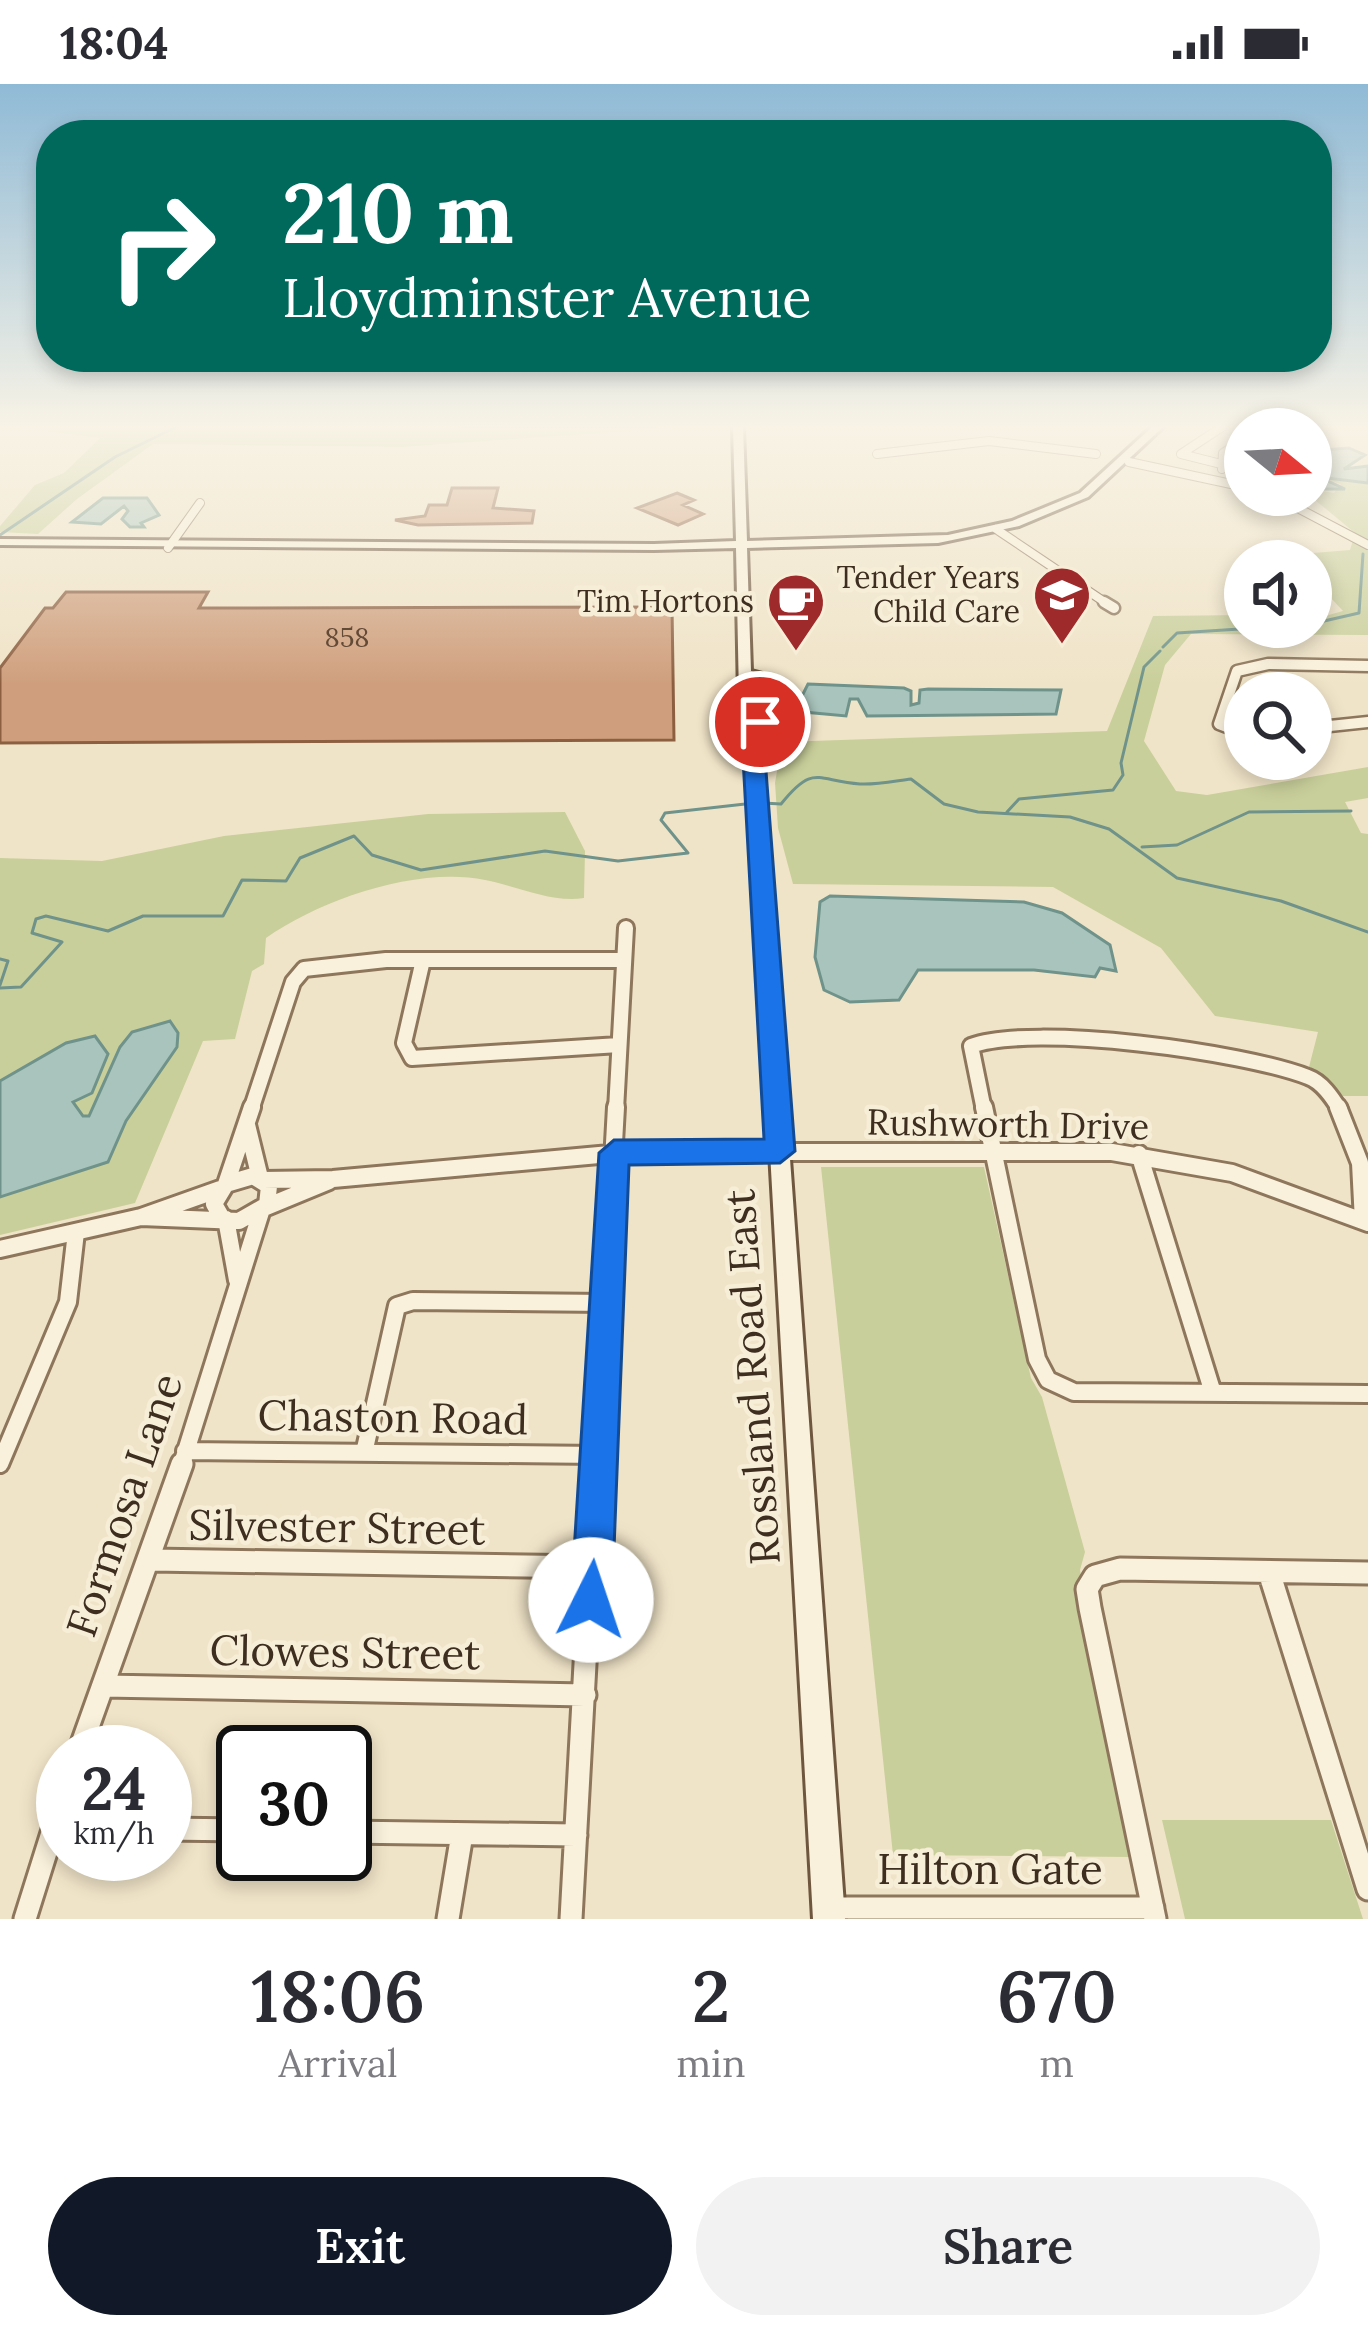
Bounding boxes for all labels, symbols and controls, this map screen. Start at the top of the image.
text: 18:04 [60,14,169,71]
text: 210 m [282,158,514,266]
icon: right [84,168,240,324]
text: Lloydminster Avenue [282,263,812,332]
north arrow [1224,408,1332,516]
map controls [1224,408,1332,780]
button: sound [1224,540,1332,648]
place label: Tender Years Child Care [837,558,1020,630]
school or university icon: Tender Years Child Care [1031,564,1093,646]
cafe icon: Tim Hortons [765,571,827,653]
place label: Tim Hortons [577,582,754,620]
house number: 858 [324,620,370,654]
pin [709,671,811,773]
button: search [1224,672,1332,780]
icon: arrive [727,689,793,755]
street label: Rushworth Drive [866,1099,1150,1149]
street label: Rossland Road East [712,1187,792,1567]
street label: Formosa Lane [54,1366,194,1644]
street label: Chaston Road [257,1388,529,1446]
street label: Silvester Street [188,1497,487,1557]
position arrow [528,1537,654,1663]
street label: Clowes Street [209,1623,481,1681]
speed limit sign: 30 [216,1725,372,1881]
text: 24 [82,1750,146,1826]
text: km/h [73,1814,155,1852]
street label: Hilton Gate [877,1842,1103,1896]
text: 18:06 [251,1950,425,2042]
text: 2 [692,1950,730,2042]
text: 670 [997,1950,1117,2042]
text: Arrival [278,2038,398,2088]
text: min [676,2038,746,2088]
text: m [1039,2038,1074,2088]
button: Exit [48,2177,672,2315]
button: Share [696,2177,1320,2315]

